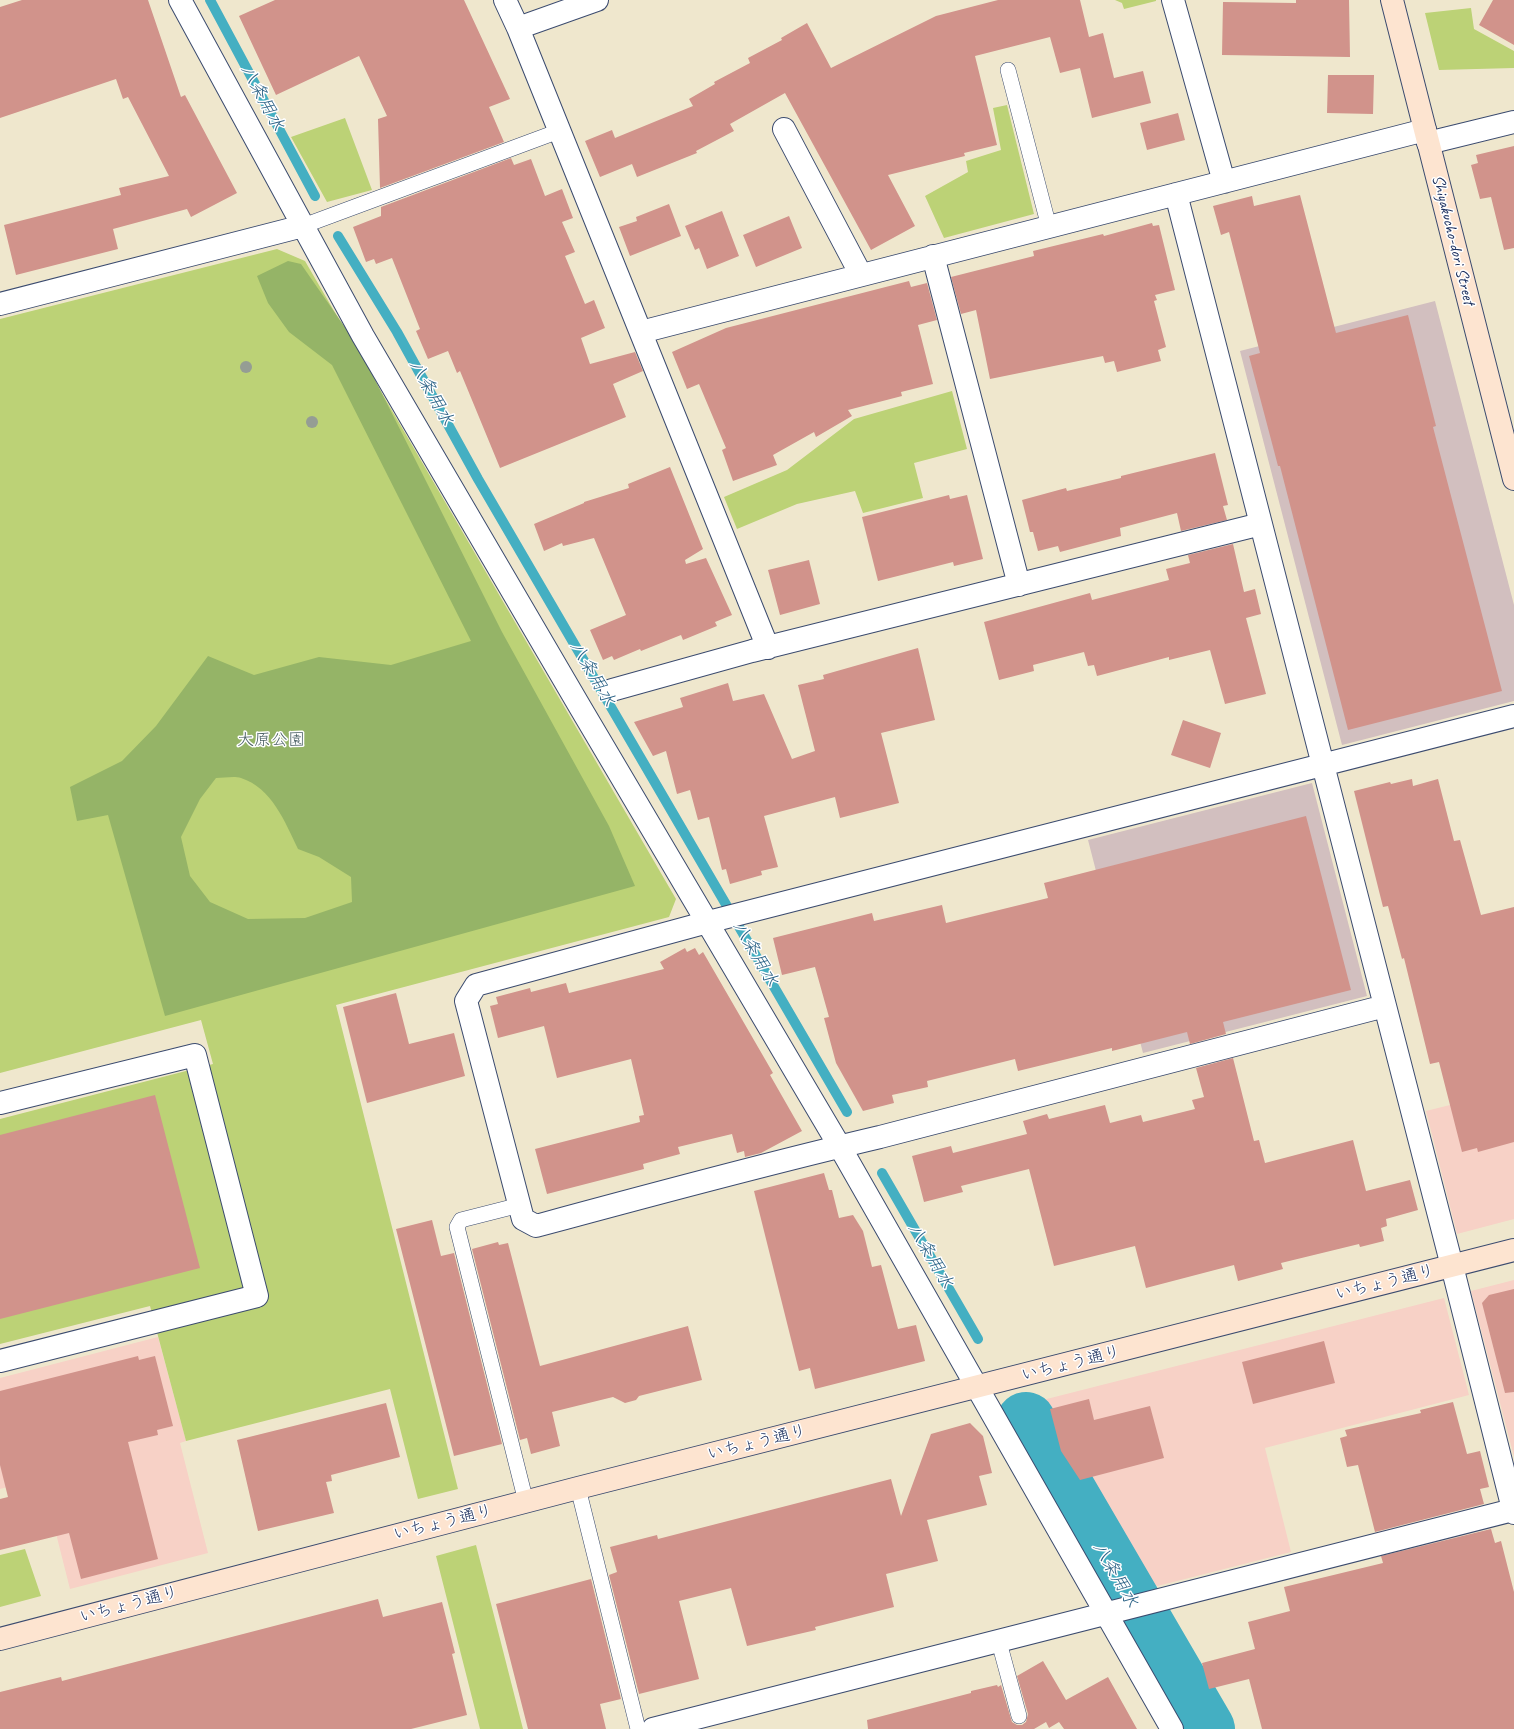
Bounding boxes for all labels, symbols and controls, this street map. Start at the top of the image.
water label: 八条用水 [236,61,288,135]
street label: Shiyakucho-dori Street [1427,173,1479,307]
water label: 八条用水 [404,356,458,430]
water label: 八条用水 [565,637,619,711]
park label: 大原公園 [237,731,305,751]
water label: 八条用水 [728,917,782,991]
water label: 八条用水 [903,1219,957,1293]
street label: いちょう通り [1333,1261,1437,1305]
street label: いちょう通り [1019,1342,1123,1386]
street label: いちょう通り [705,1421,809,1465]
street label: いちょう通り [391,1501,495,1545]
water label: 八条用水 [1088,1538,1142,1612]
street label: いちょう通り [77,1582,181,1628]

